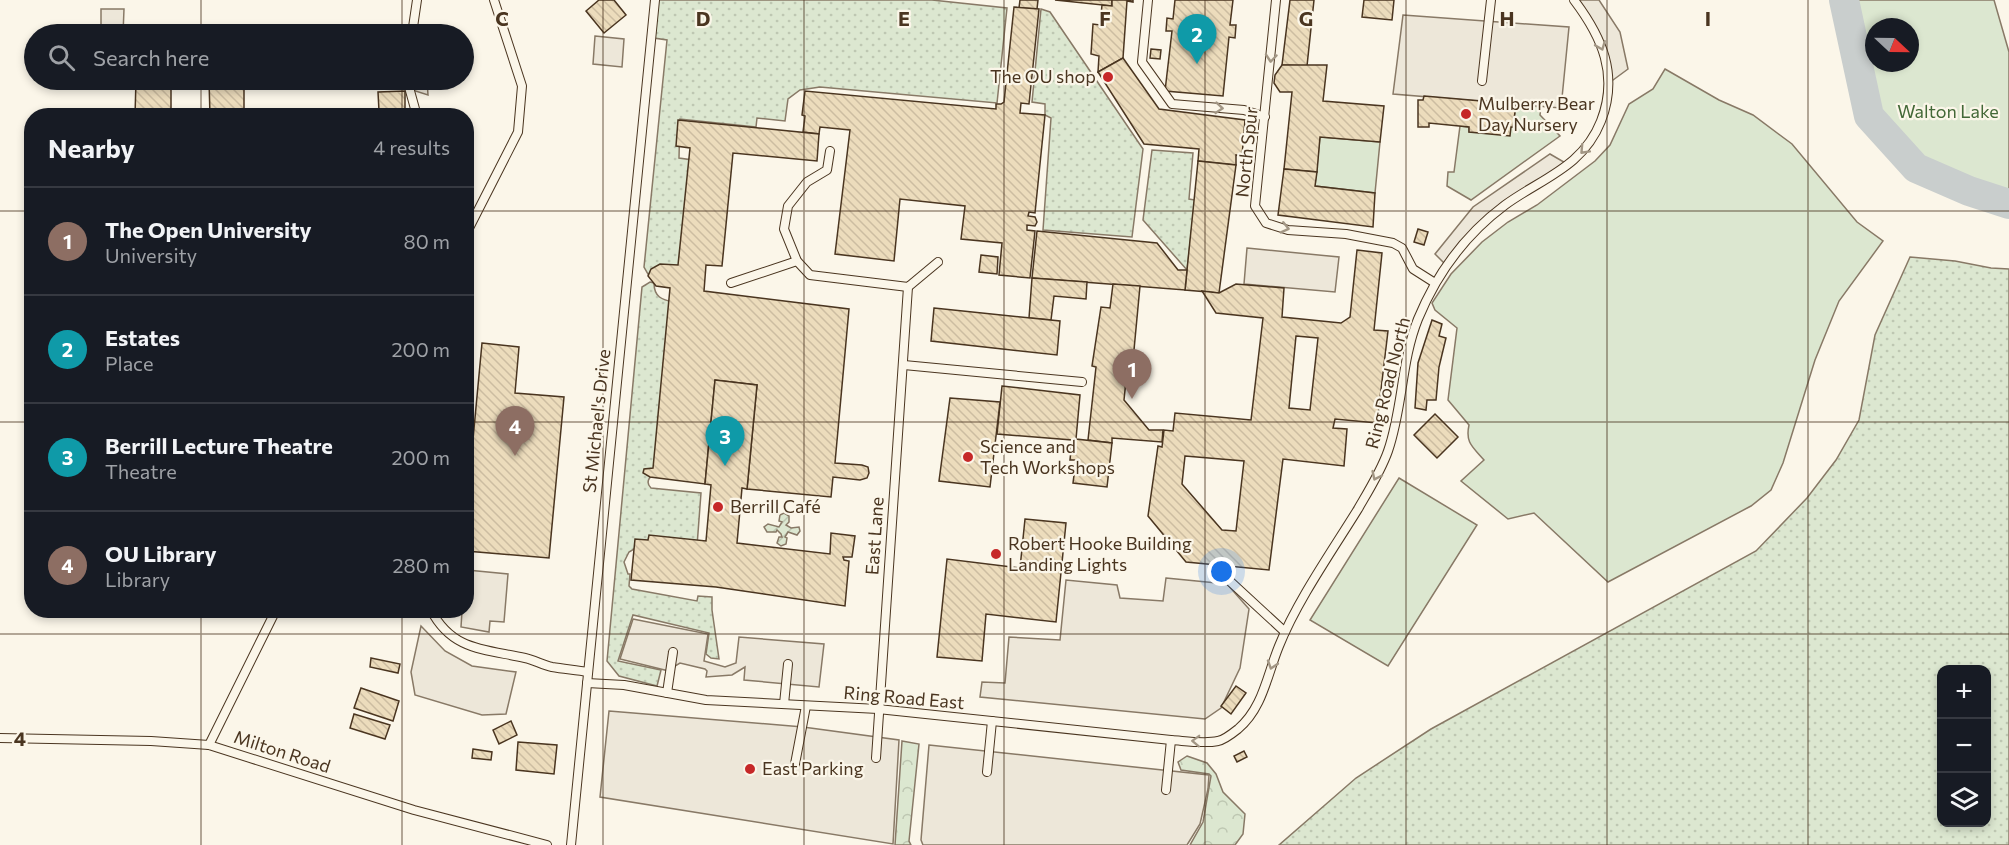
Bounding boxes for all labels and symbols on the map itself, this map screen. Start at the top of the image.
text: C [495,6,509,30]
text: D [696,6,710,30]
text: E [898,6,910,30]
text: F [1099,6,1111,30]
text: G [1299,6,1313,30]
text: H [1500,6,1515,30]
text: I [1705,6,1711,30]
pin: 2 [1178,14,1216,64]
north arrow [1865,18,1919,72]
one-way arrow [1594,40,1607,50]
one-way arrow [1264,54,1277,63]
place label: The OU shop [990,65,1096,87]
marker: The OU shop [1101,70,1115,84]
place label: Mulberry Bear Day Nursery [1478,92,1595,135]
park label: Walton Lake [1897,100,1999,122]
one-way arrow [1215,101,1224,114]
street label: North Spur [1230,105,1262,198]
marker: Mulberry Bear Day Nursery [1459,107,1473,121]
one-way arrow [1580,143,1591,154]
one-way arrow [1280,221,1290,234]
street label: Ring Road North [1360,315,1414,451]
street label: St Michael's Drive [578,348,614,494]
pin: 1 [1112,350,1152,399]
pin: 4 [496,406,534,456]
pin: 3 [706,416,744,466]
place label: Science and Tech Workshops [980,435,1115,478]
marker: Science and Tech Workshops [961,450,975,464]
one-way arrow [1372,469,1384,480]
place label: Berrill Café [730,495,821,517]
street label: East Lane [860,496,888,576]
marker: Berrill Café [711,500,725,514]
place label: Robert Hooke Building Landing Lights [1008,532,1192,575]
marker: Robert Hooke Building Landing Lights [989,547,1003,561]
your location [1207,557,1236,586]
one-way arrow [1267,659,1280,670]
street label: Ring Road East [843,681,965,713]
street label: Milton Road [231,725,333,777]
text: 4 [14,726,26,750]
one-way arrow [1191,735,1200,747]
place label: East Parking [762,757,864,779]
marker: East Parking [743,762,757,776]

